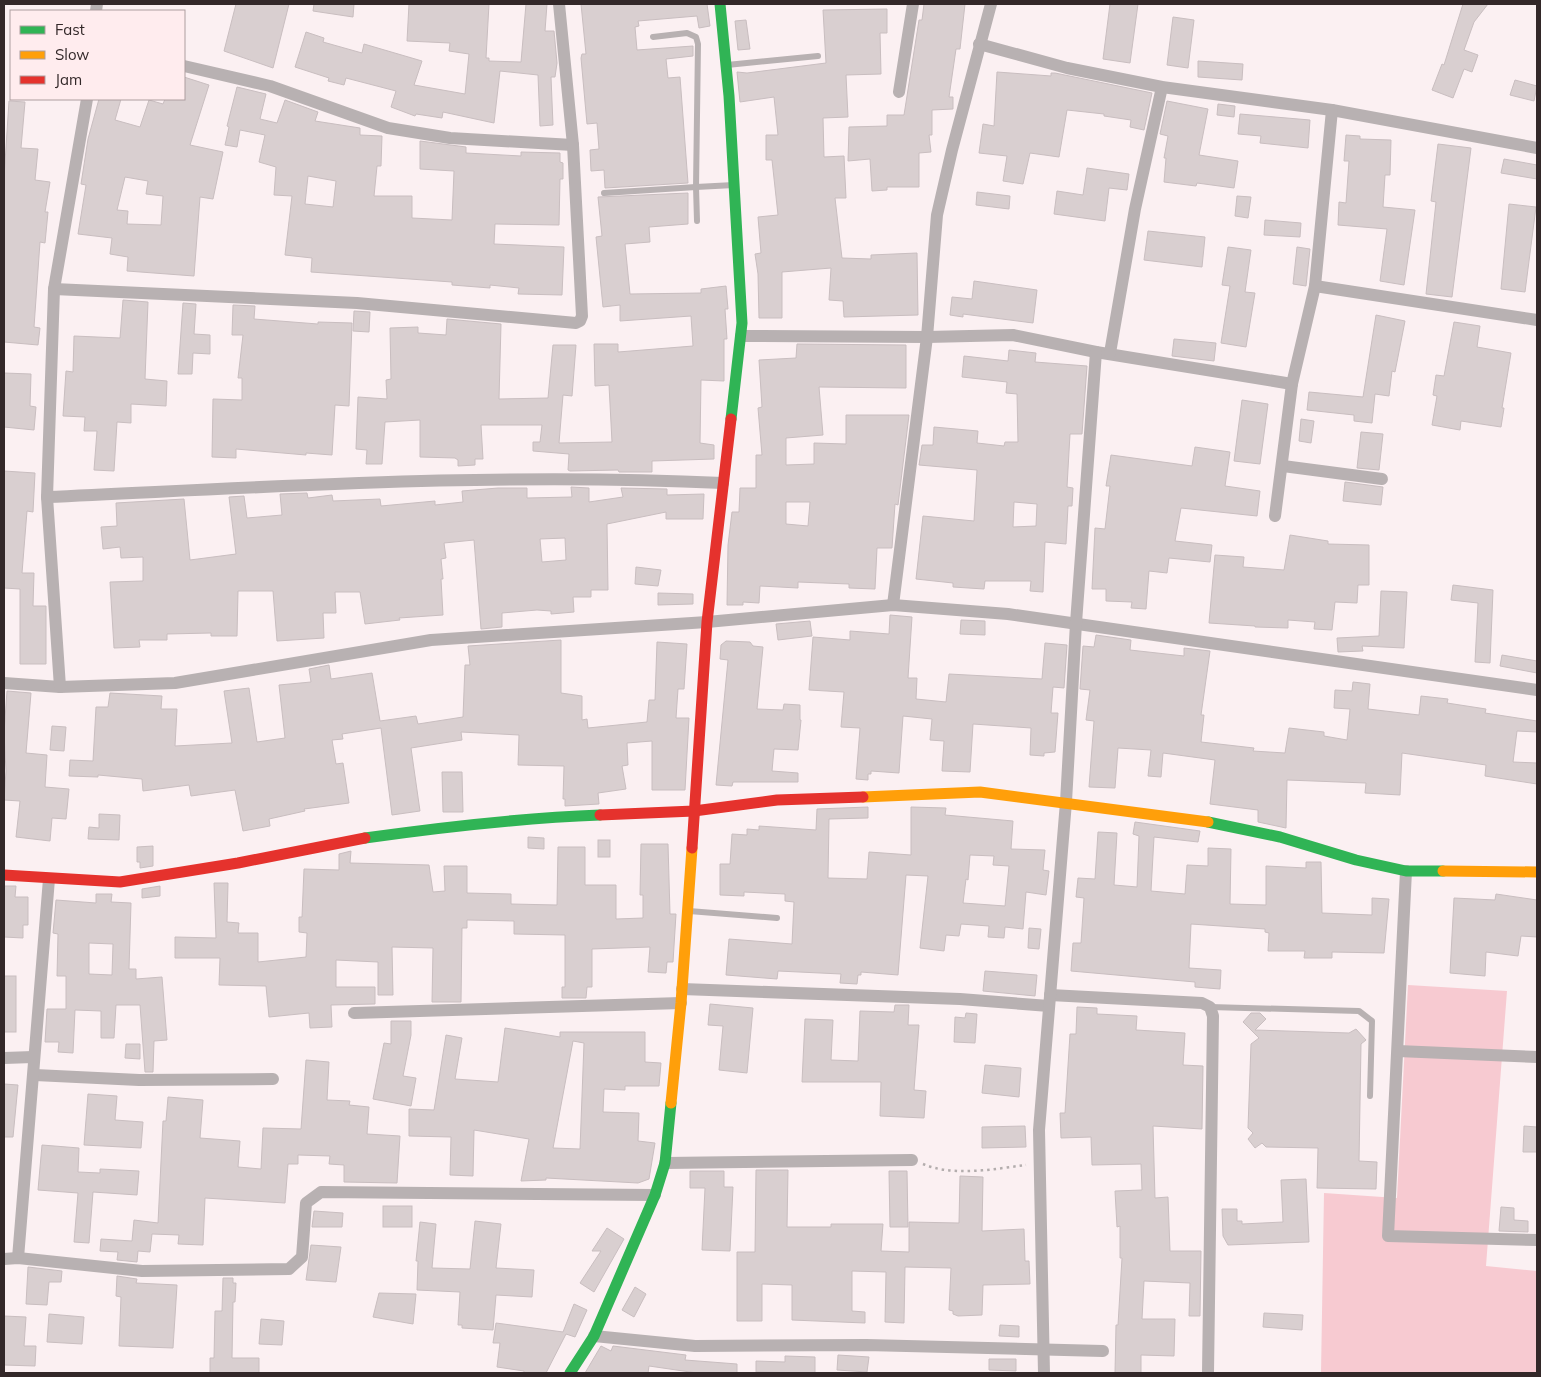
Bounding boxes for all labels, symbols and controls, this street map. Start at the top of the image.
legend [10,10,185,100]
text: Fast [55,20,85,39]
text: Slow [55,45,89,64]
text: Jam [55,70,82,89]

